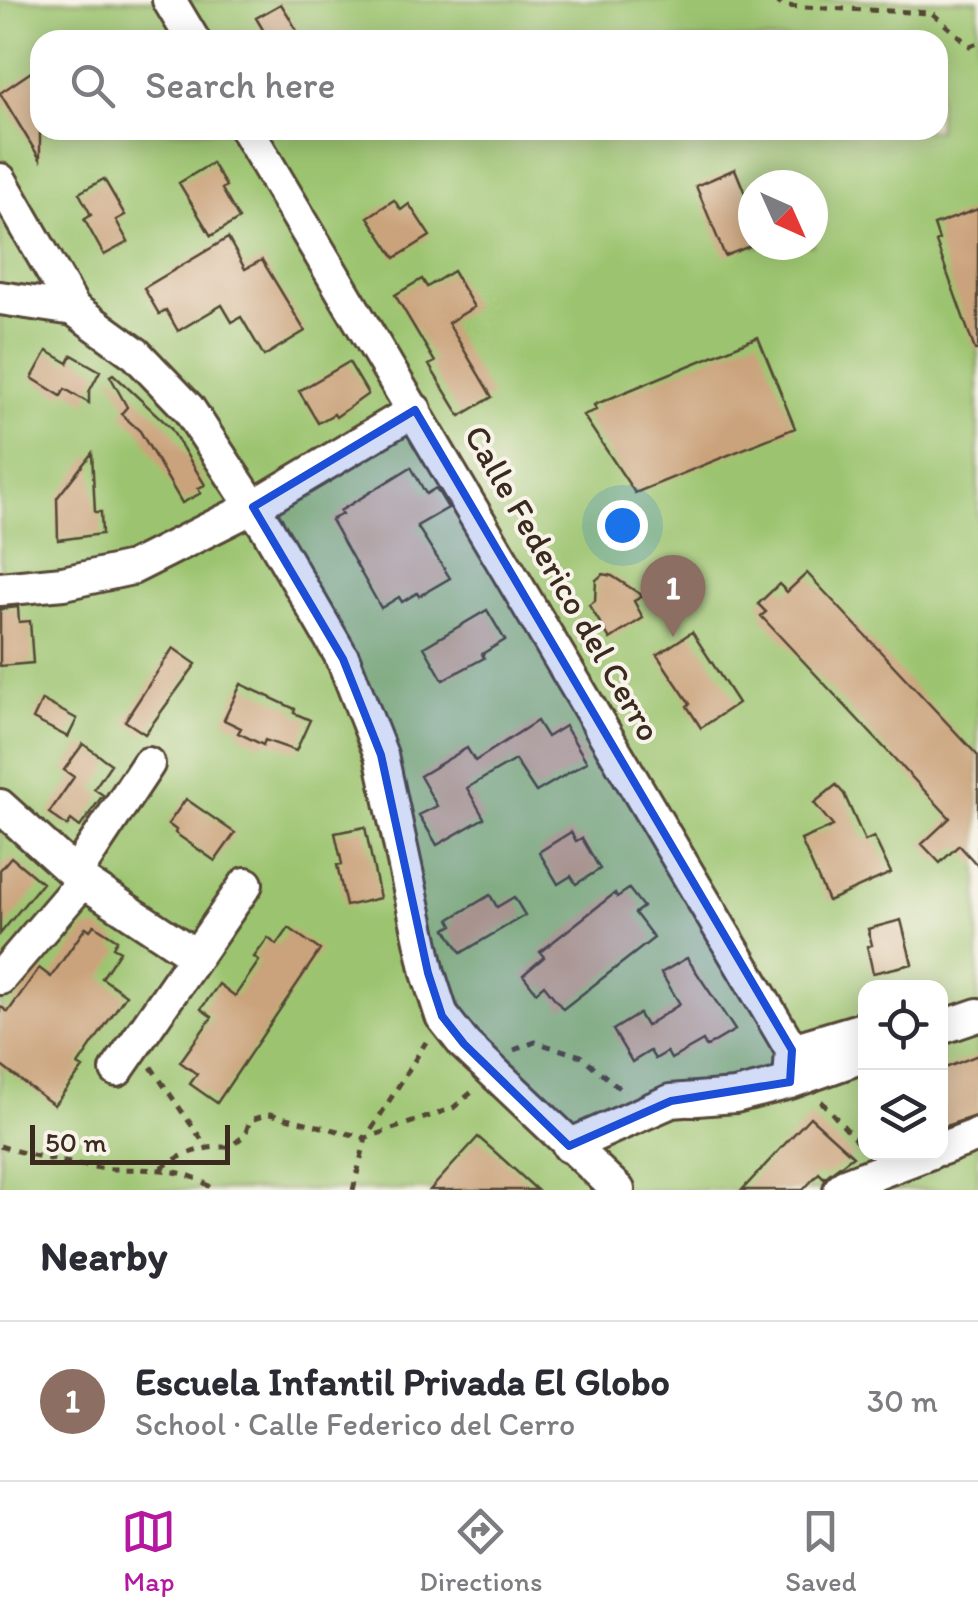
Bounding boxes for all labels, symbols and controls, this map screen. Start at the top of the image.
search box [30,30,948,140]
icon: search [65,58,120,113]
text: Search here [145,62,336,108]
north arrow [738,170,828,260]
street label: Calle Federico del Cerro [455,418,671,748]
your location [597,500,648,551]
pin: 1 [640,554,706,637]
map controls [858,980,948,1160]
button: locate [858,980,948,1070]
button: layers [858,1070,948,1160]
scale bar [30,1120,230,1164]
text: 50 m [45,1125,107,1159]
text: Nearby [40,1230,167,1281]
text: Escuela Infantil Privada El Globo [135,1359,670,1405]
text: 1 [65,1382,80,1420]
text: 30 m [867,1382,938,1420]
text: School · Calle Federico del Cerro [135,1405,575,1443]
tab: Map [121,1504,176,1598]
tab: Directions [419,1504,542,1598]
tab: Saved [785,1504,857,1598]

